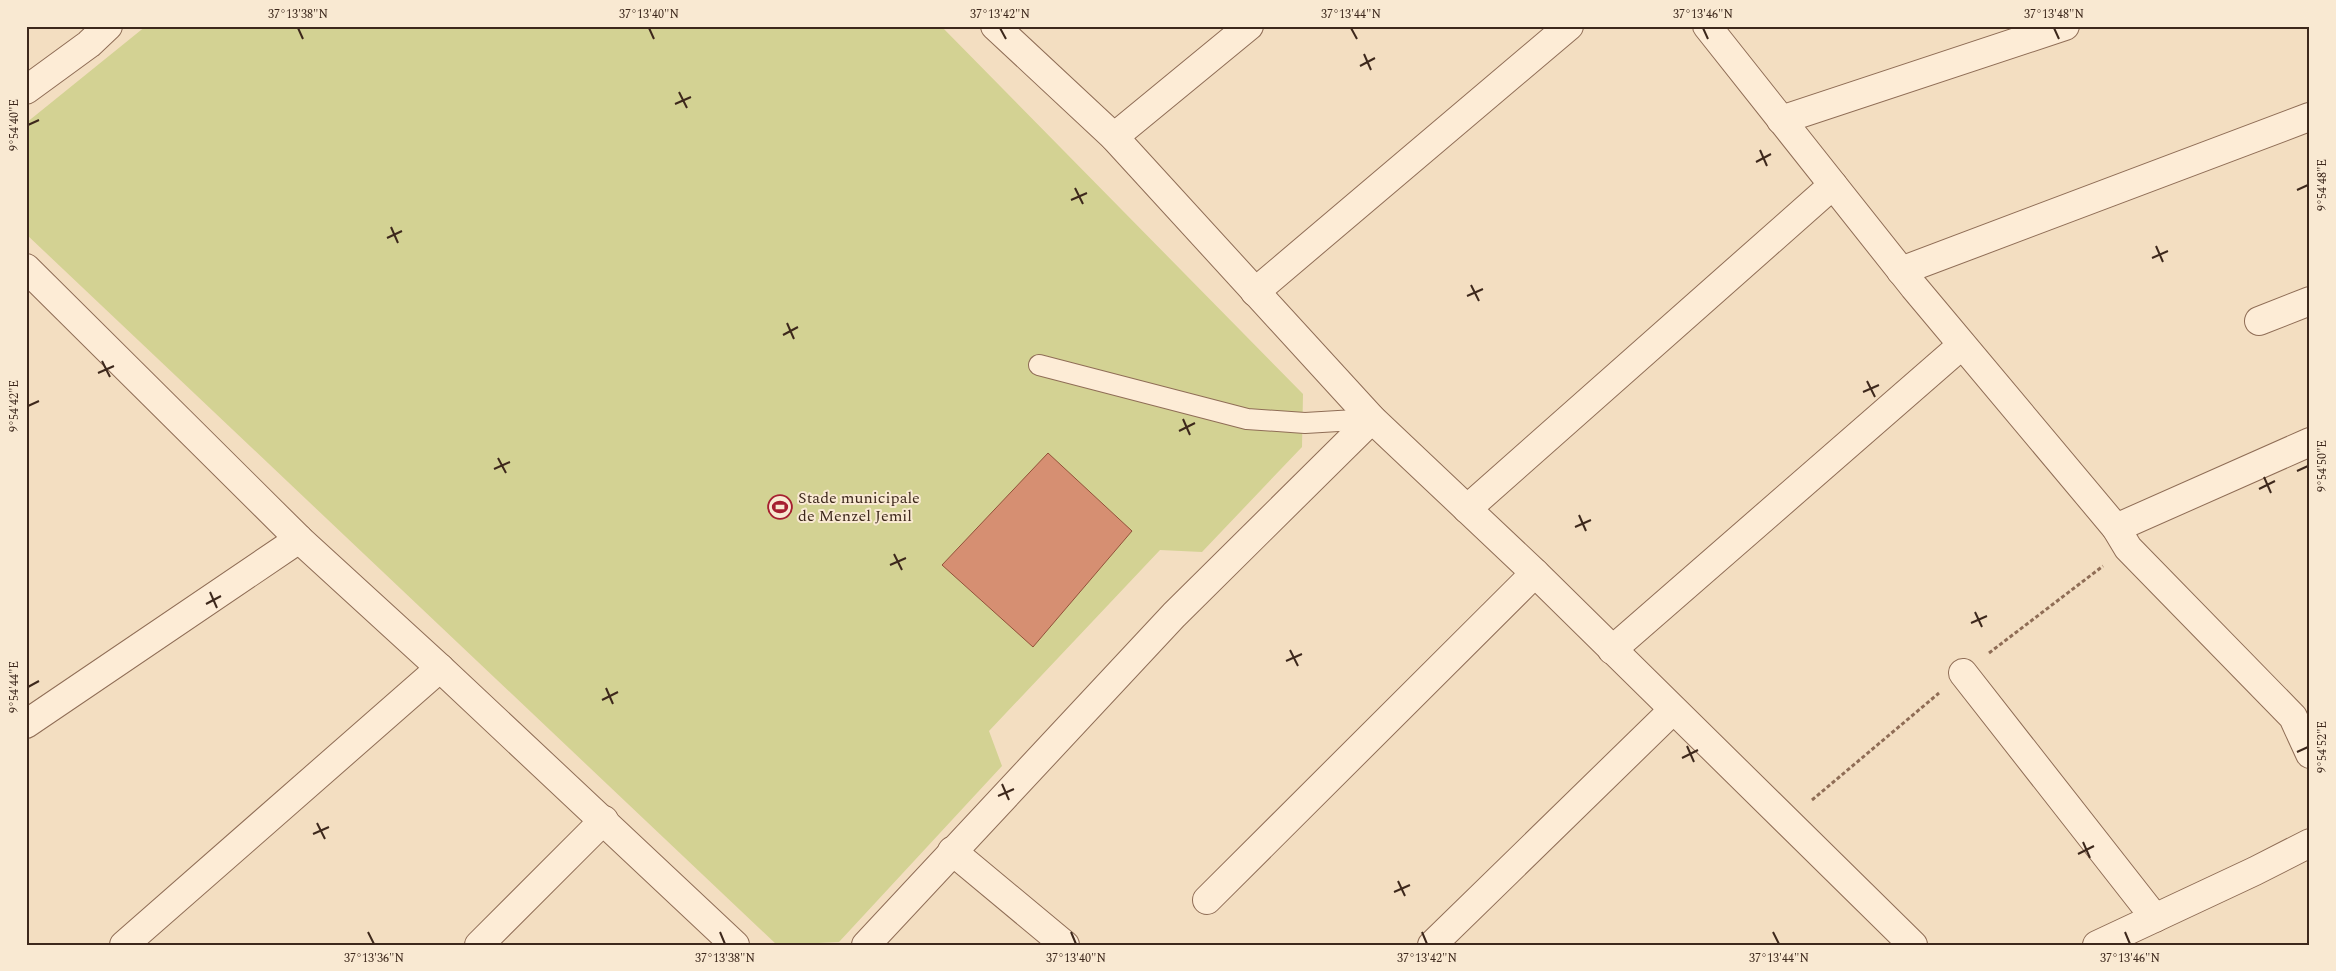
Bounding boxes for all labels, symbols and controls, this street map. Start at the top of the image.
text: 37°13'38"N [268,5,328,24]
text: 37°13'40"N [619,5,679,24]
text: 37°13'42"N [970,5,1030,24]
text: 37°13'44"N [1321,5,1381,24]
text: 37°13'46"N [1673,5,1733,24]
text: 37°13'48"N [2024,5,2084,24]
text: 9°54'40"E [5,99,24,151]
text: 9°54'48"E [2313,159,2332,211]
text: 9°54'42"E [5,380,24,432]
text: 9°54'50"E [2313,440,2332,492]
place label: Stade municipale de Menzel Jemil [798,486,920,528]
sports icon: Stade municipale de Menzel Jemil [767,494,793,520]
text: 9°54'44"E [5,661,24,713]
text: 9°54'52"E [2313,721,2332,773]
text: 37°13'36"N [344,949,404,968]
text: 37°13'38"N [695,949,755,968]
text: 37°13'40"N [1046,949,1106,968]
text: 37°13'42"N [1397,949,1457,968]
text: 37°13'44"N [1749,949,1809,968]
text: 37°13'46"N [2100,949,2160,968]

